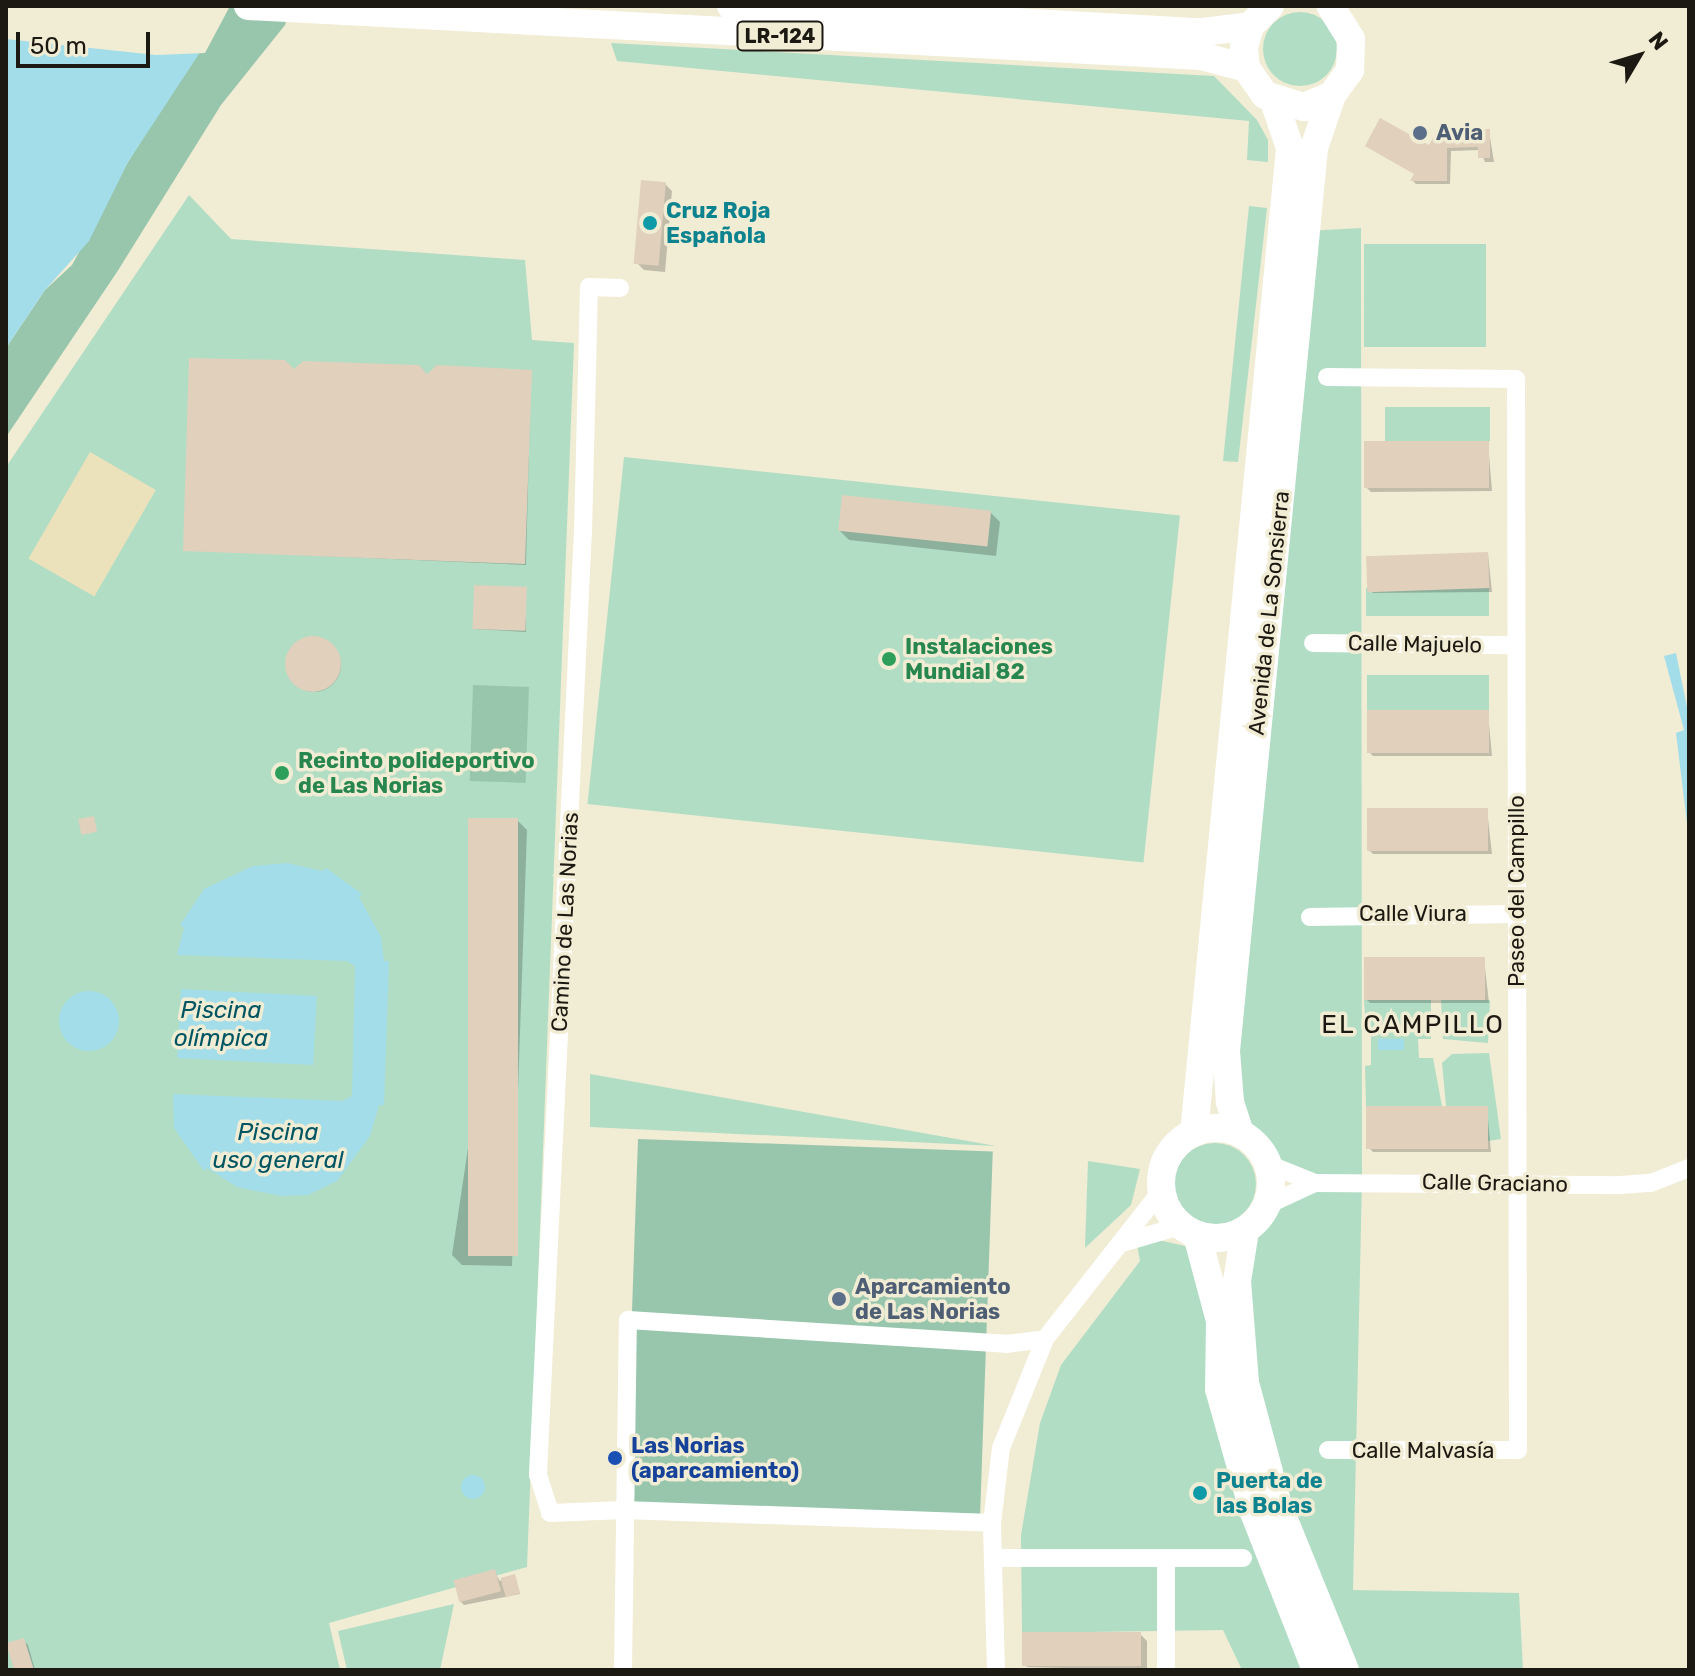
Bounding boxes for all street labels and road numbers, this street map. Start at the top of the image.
road number: LR-124 [736,20,824,52]
street label: Avenida de La Sonsierra [1243,490,1295,736]
street label: Calle Majuelo [1348,630,1482,658]
street label: Paseo del Campillo [1504,795,1530,987]
street label: Camino de Las Norias [546,811,584,1033]
street label: Calle Viura [1359,901,1467,927]
street label: Calle Graciano [1422,1169,1568,1197]
street label: Calle Malvasía [1352,1438,1494,1464]

